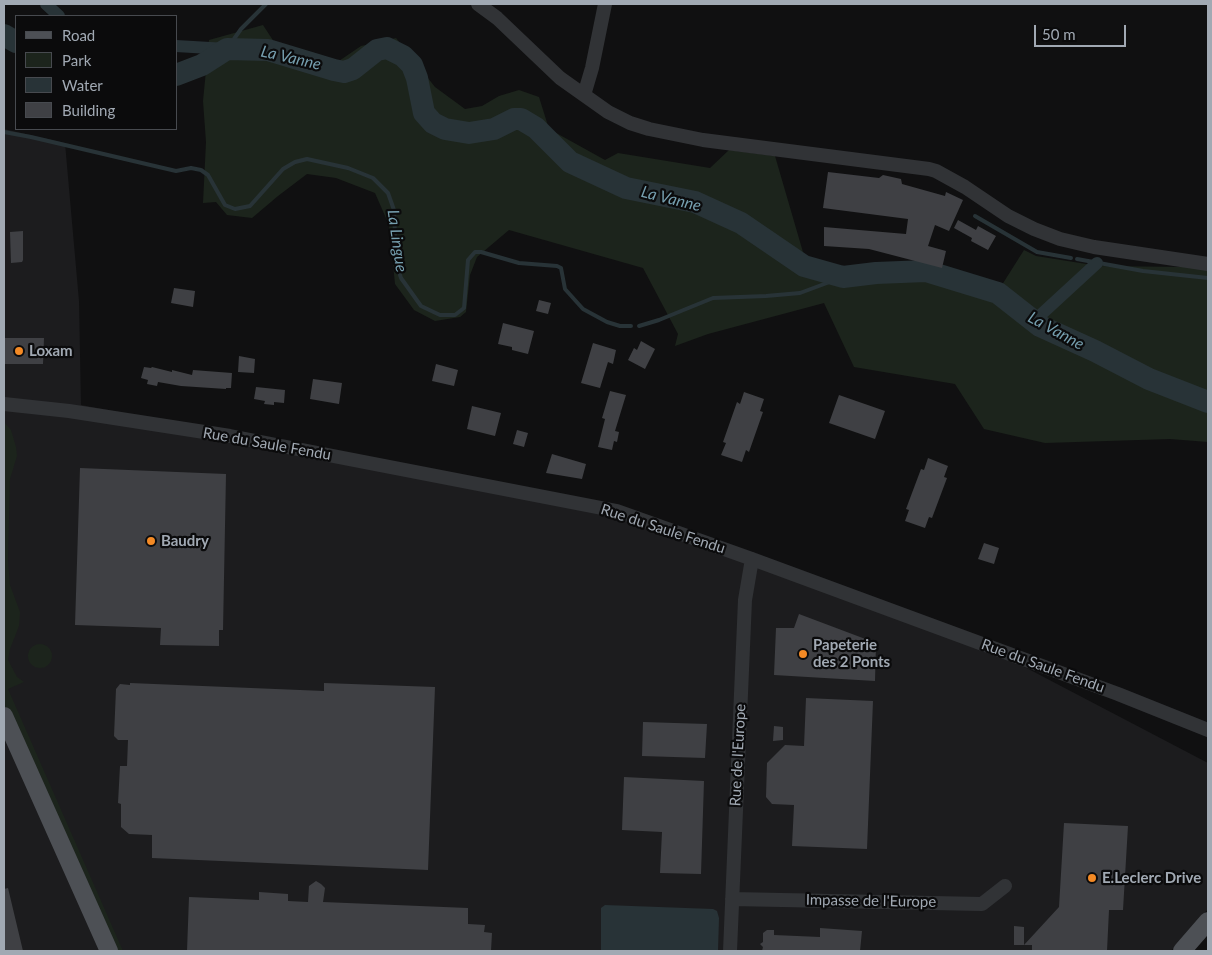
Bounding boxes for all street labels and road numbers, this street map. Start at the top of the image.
street label: Rue du Saule Fendu [201,424,333,464]
street label: Rue du Saule Fendu [598,500,728,558]
street label: Rue du Saule Fendu [979,635,1107,697]
street label: Rue de l'Europe [726,703,750,807]
street label: Impasse de l'Europe [806,891,936,911]

